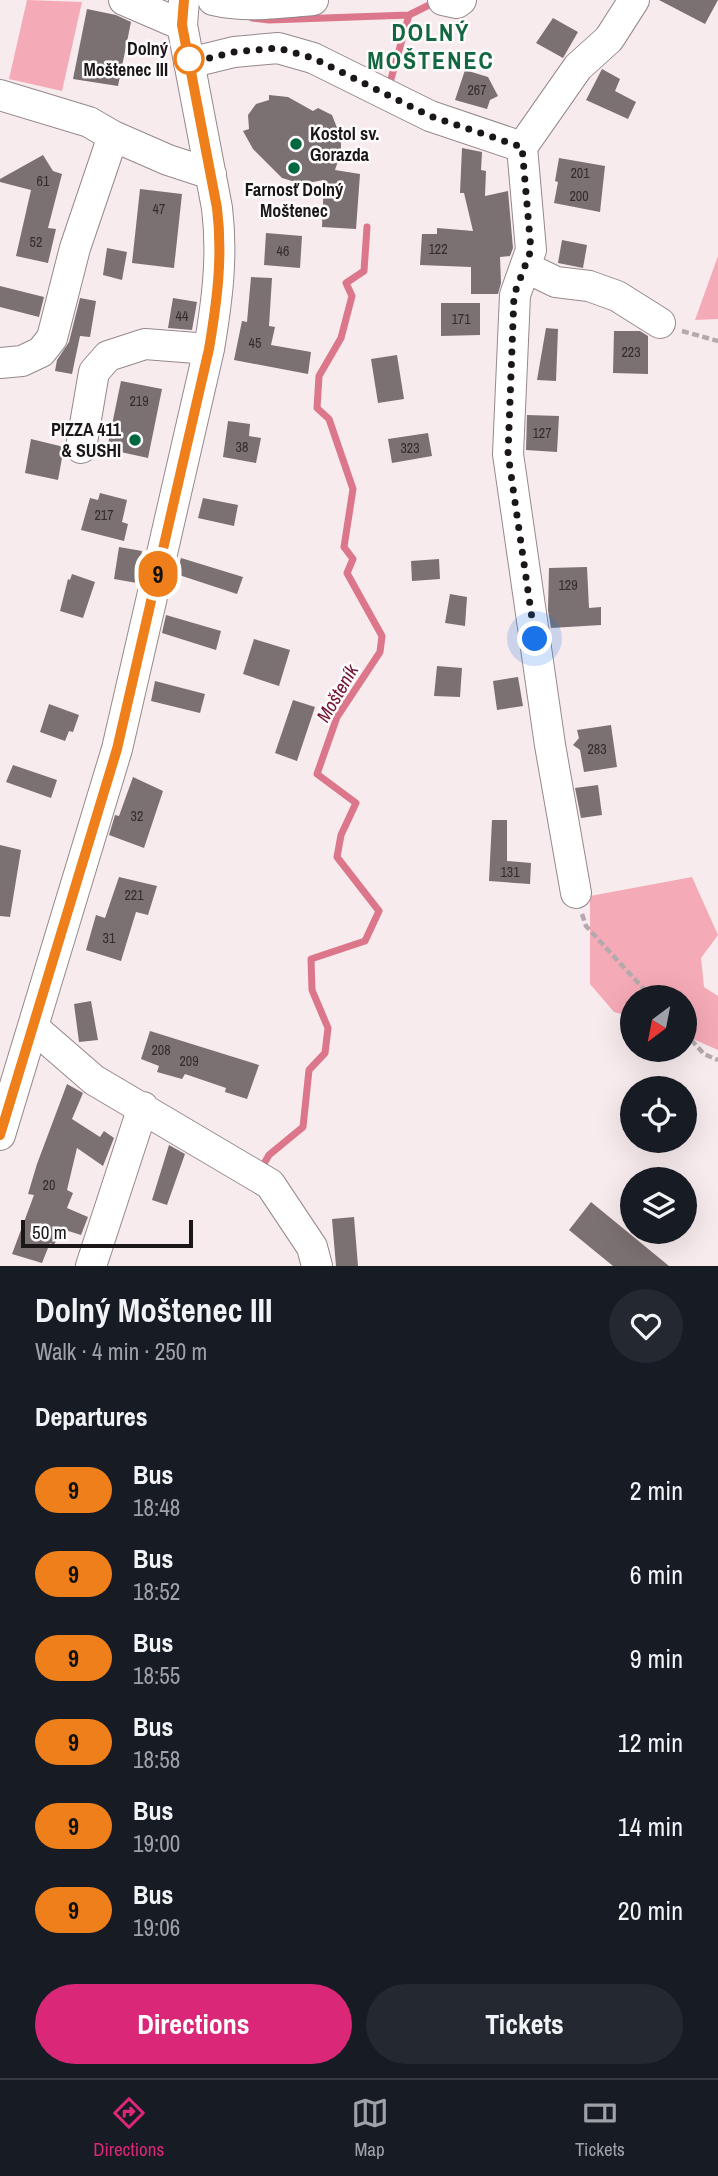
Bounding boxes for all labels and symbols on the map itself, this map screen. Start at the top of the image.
district label: DOLNÝ MOŠTENEC [367,16,495,76]
place label: Dolný Moštenec III [84,36,169,82]
marker: Dolný Moštenec III [174,44,204,74]
house number: 267 [467,81,487,99]
place label: Kostol sv. Gorazda [310,121,379,167]
marker: Kostol sv. Gorazda [288,136,304,152]
marker: Farnosť Dolný Moštenec [286,160,302,176]
house number: 201 [570,164,590,182]
house number: 61 [37,172,50,190]
place label: Farnosť Dolný Moštenec [245,177,344,223]
house number: 200 [569,187,589,205]
house number: 47 [153,200,165,218]
house number: 52 [30,233,42,251]
house number: 122 [428,240,448,258]
house number: 46 [277,242,289,260]
house number: 44 [176,307,189,325]
house number: 171 [451,310,471,328]
house number: 45 [249,334,261,352]
house number: 223 [621,343,641,361]
house number: 219 [129,392,149,410]
place label: PIZZA 411 & SUSHI [51,417,122,463]
house number: 127 [532,424,552,442]
marker: PIZZA 411 & SUSHI [127,432,143,448]
house number: 38 [236,438,248,456]
house number: 323 [400,439,420,457]
house number: 217 [94,506,114,524]
line badge: 9 [135,551,181,597]
house number: 129 [558,576,578,594]
your location [517,621,552,656]
water label: Mošteník [310,658,365,727]
house number: 283 [587,740,607,758]
house number: 32 [131,807,143,825]
house number: 131 [500,863,520,881]
house number: 221 [124,886,144,904]
house number: 31 [103,929,116,947]
north arrow [620,985,696,1062]
house number: 208 [151,1041,171,1059]
house number: 209 [179,1052,199,1070]
house number: 20 [43,1176,55,1194]
scale bar [21,1217,192,1249]

